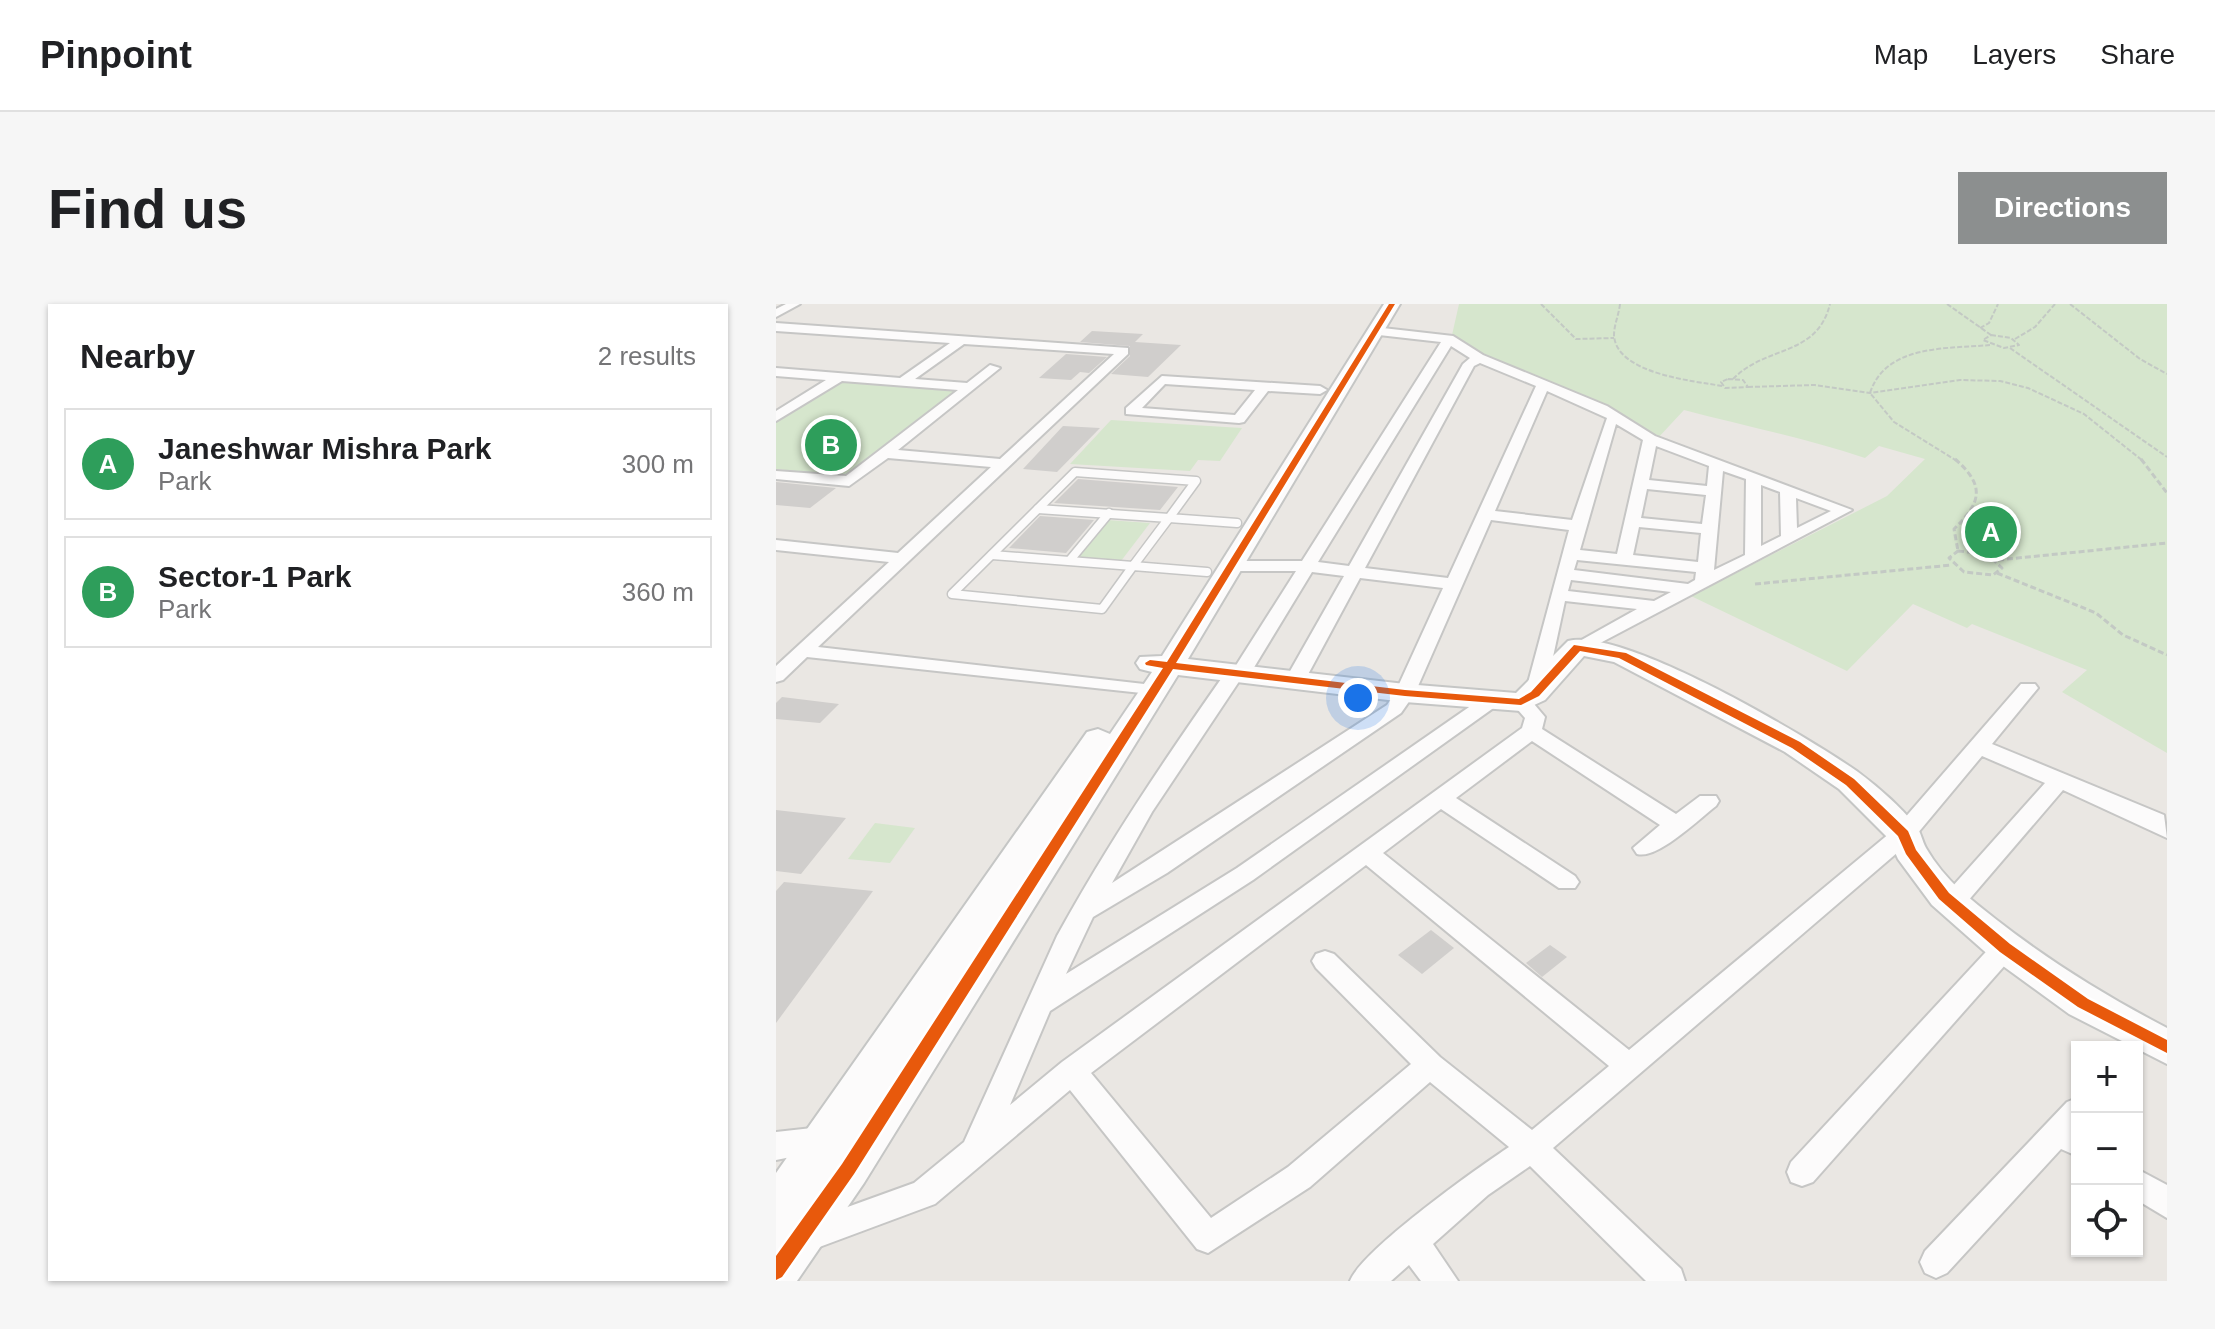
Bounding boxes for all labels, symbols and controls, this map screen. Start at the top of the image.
text: Pinpoint [40,34,192,76]
text: Map [1874,39,1928,70]
text: Layers [1972,39,2056,70]
text: Share [2100,39,2175,70]
button: Directions [1958,172,2167,244]
text: Find us [48,177,247,240]
text: Nearby [80,337,195,375]
text: 2 results [598,341,696,371]
pin: B [805,415,857,475]
text: Janeshwar Mishra Park [158,432,492,465]
text: A [99,449,117,479]
text: 300 m [622,449,694,479]
text: Park [158,466,211,496]
pin: A [1965,502,2017,562]
text: Sector-1 Park [158,560,351,593]
text: B [99,577,117,607]
text: 360 m [622,577,694,607]
text: Park [158,594,211,624]
your location [1338,678,1378,718]
map controls [2071,1041,2143,1257]
button: + [2071,1041,2143,1113]
button: − [2071,1113,2143,1185]
button: locate [2071,1185,2143,1257]

